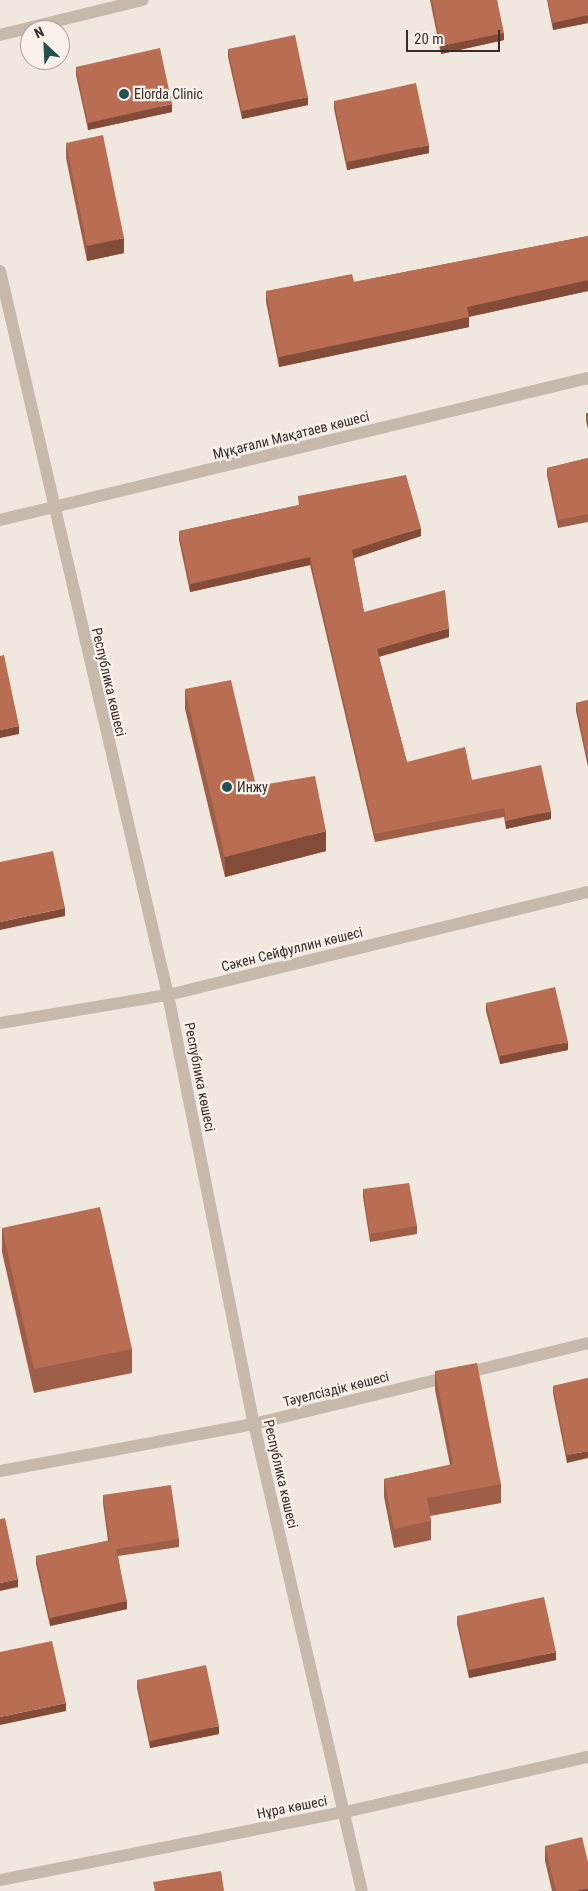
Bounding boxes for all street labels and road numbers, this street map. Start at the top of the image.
street label: Мұқағали Мақатаев көшесі [211,407,371,463]
street label: Республика көшесі [88,626,130,738]
street label: Сәкен Сейфуллин көшесі [219,923,365,975]
street label: Республика көшесі [181,1021,219,1133]
street label: Тәуелсіздік көшесі [281,1368,391,1410]
street label: Республика көшесі [260,1418,302,1530]
street label: Нұра көшесі [255,1792,329,1822]

